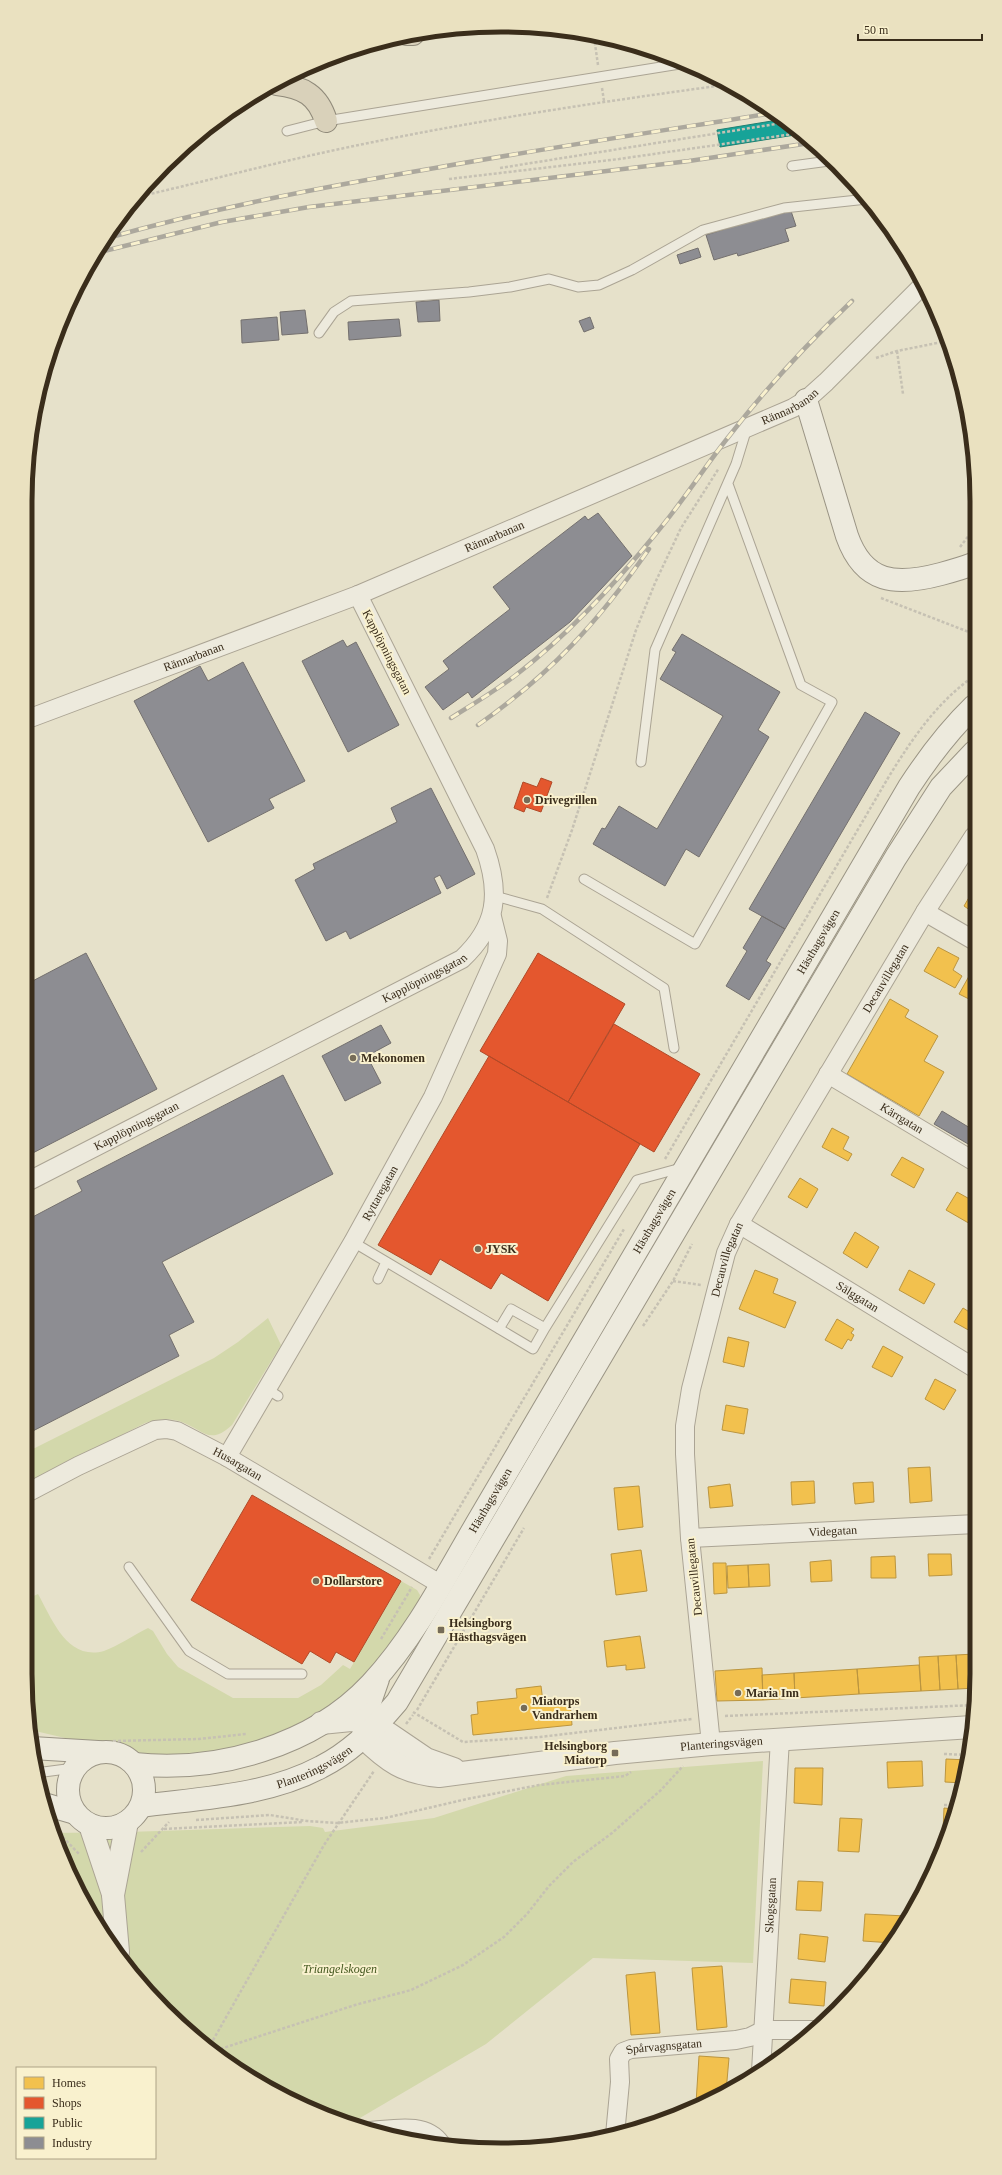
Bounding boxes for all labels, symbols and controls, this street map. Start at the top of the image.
scale bar [858,16,982,42]
text: 50 m [864,23,889,37]
street label: Rännarbanan [759,385,821,428]
street label: Rännarbanan [462,517,526,555]
street label: Kapplöpningsgatan [360,607,414,697]
street label: Rännarbanan [161,639,226,674]
place label: Drivegrillen [535,793,597,807]
marker: Drivegrillen [522,795,532,805]
street label: Hästhagsvägen [794,907,843,977]
street label: Decauvillegatan [860,941,911,1015]
street label: Kapplöpningsgatan [380,951,470,1006]
place label: Mekonomen [361,1051,425,1065]
marker: Mekonomen [348,1053,358,1063]
street label: Kapplöpningsgatan [92,1098,181,1154]
street label: Kärrgatan [878,1100,926,1136]
street label: Ryttaregatan [359,1163,401,1223]
street label: Hästhagsvägen [630,1186,679,1256]
street label: Decauvillegatan [708,1220,746,1298]
place label: JYSK [486,1242,517,1256]
marker: JYSK [473,1244,483,1254]
street label: Sälggatan [834,1278,881,1315]
street label: Husargatan [211,1444,265,1483]
street label: Hästhagsvägen [466,1466,515,1535]
street label: Videgatan [808,1523,857,1539]
street label: Decauvillegatan [683,1537,705,1617]
place label: Dollarstore [324,1574,382,1588]
marker: Dollarstore [311,1576,321,1586]
place label: Helsingborg Hästhagsvägen [449,1616,527,1644]
marker: Helsingborg Hästhagsvägen [436,1625,446,1635]
place label: Maria Inn [746,1686,799,1700]
marker: Maria Inn [733,1688,743,1698]
place label: Miatorps Vandrarhem [532,1694,598,1722]
marker: Miatorps Vandrarhem [519,1703,529,1713]
street label: Planteringsvägen [680,1734,763,1754]
place label: Helsingborg Miatorp [544,1739,607,1767]
street label: Planteringsvägen [275,1743,355,1791]
marker: Helsingborg Miatorp [610,1748,620,1758]
street label: Skogsgatan [762,1877,779,1933]
park label: Triangelskogen [303,1962,377,1976]
street label: Spårvagnsgatan [624,2036,702,2057]
legend [16,2067,156,2159]
text: Homes [52,2076,86,2090]
text: Shops [52,2096,82,2110]
text: Public [52,2116,83,2130]
text: Industry [52,2136,92,2150]

